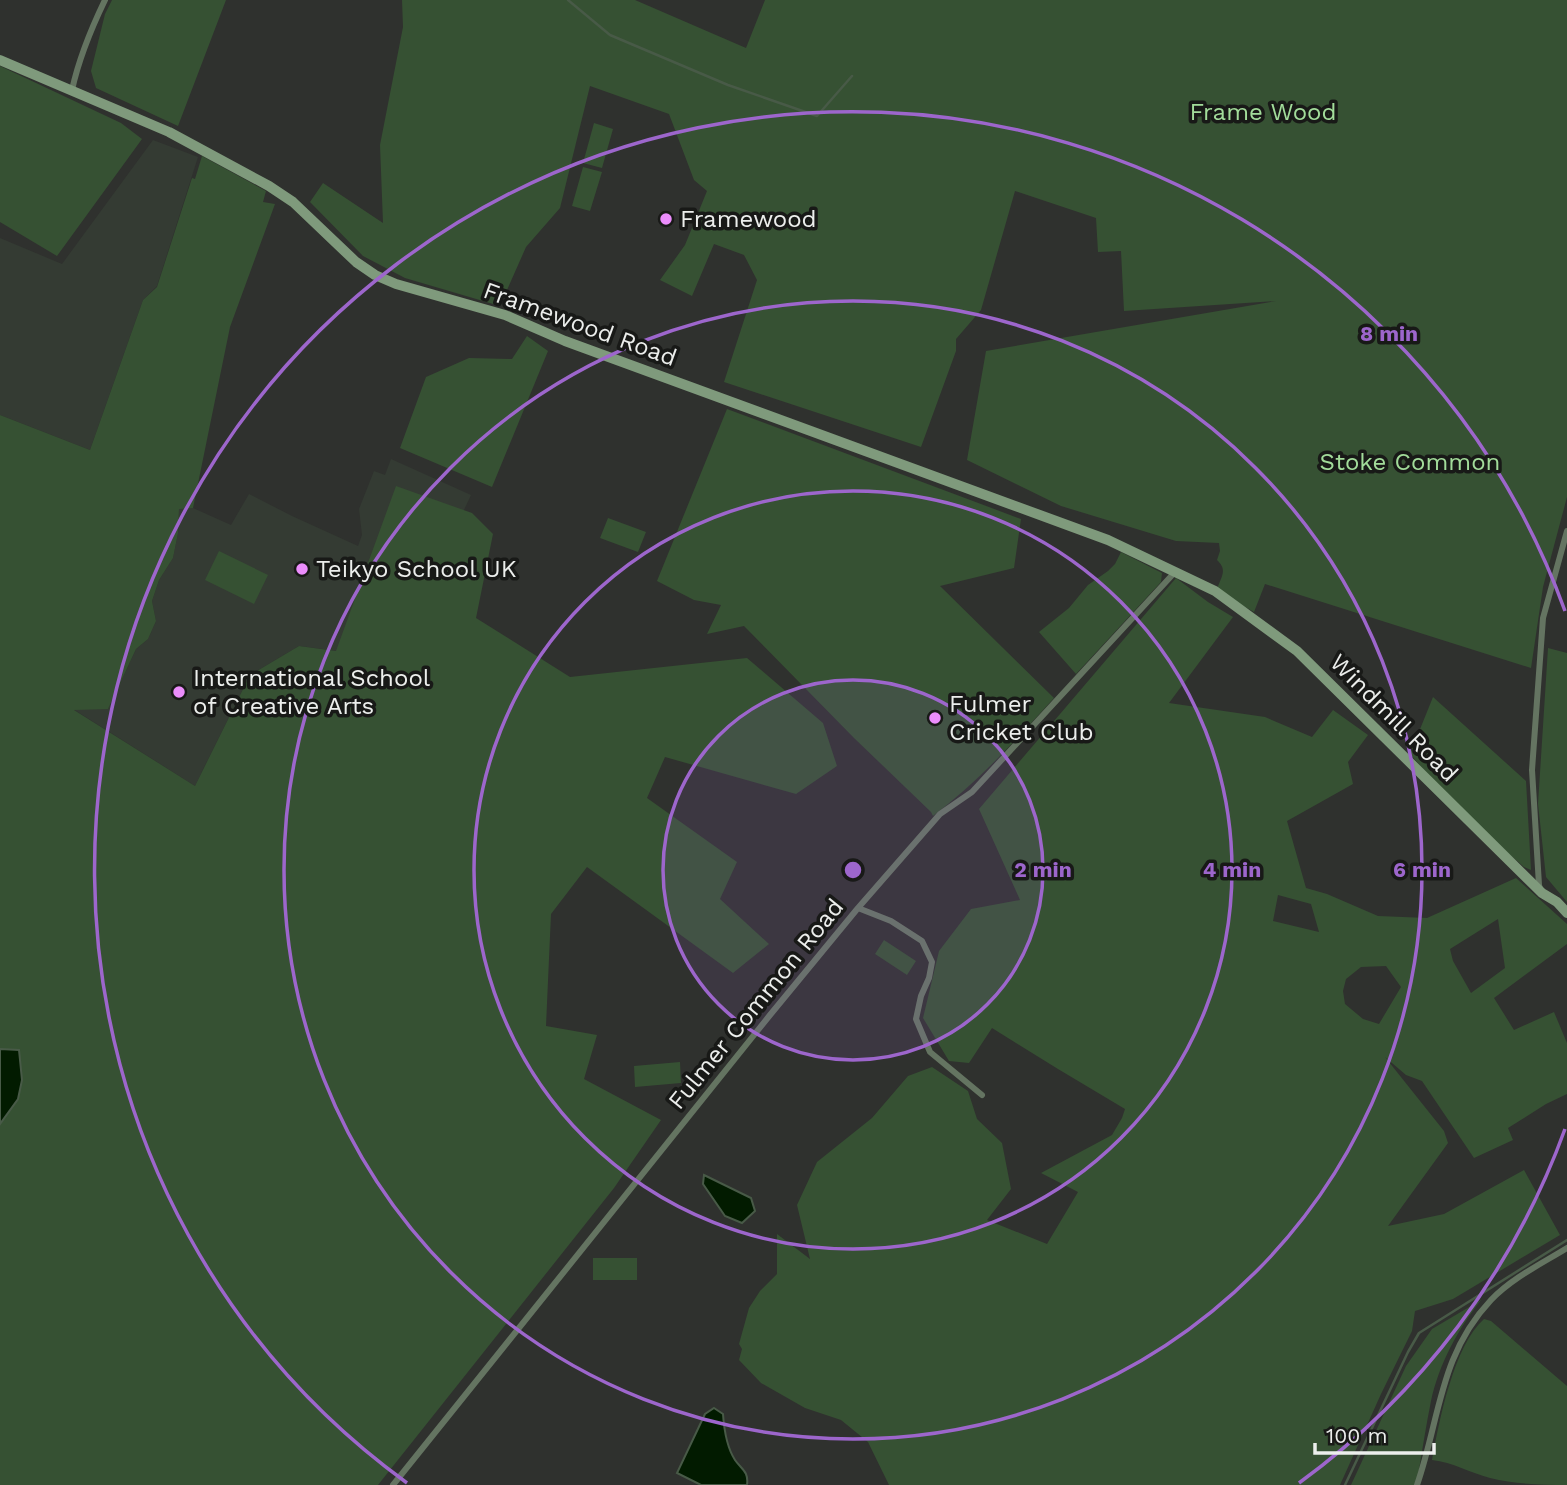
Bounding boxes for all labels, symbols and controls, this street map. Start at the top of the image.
park label: Frame Wood [1189,98,1337,126]
place label: Framewood [680,205,817,233]
marker: Framewood [658,211,674,227]
street label: Framewood Road [480,276,680,372]
text: 8 min [1360,321,1418,346]
park label: Stoke Common [1320,448,1500,476]
place label: Teikyo School UK [316,555,517,583]
marker: Teikyo School UK [294,561,310,577]
street label: Windmill Road [1324,648,1464,788]
place label: International School of Creative Arts [193,664,431,720]
marker: International School of Creative Arts [171,684,187,700]
place label: Fulmer Cricket Club [949,690,1094,746]
marker: Fulmer Cricket Club [927,710,943,726]
text: 2 min [1014,857,1072,882]
text: 4 min [1203,857,1261,882]
text: 6 min [1393,857,1451,882]
centre of rings [841,858,865,882]
street label: Fulmer Common Road [663,893,849,1115]
scale bar [1315,1412,1434,1456]
text: 100 m [1326,1423,1388,1448]

